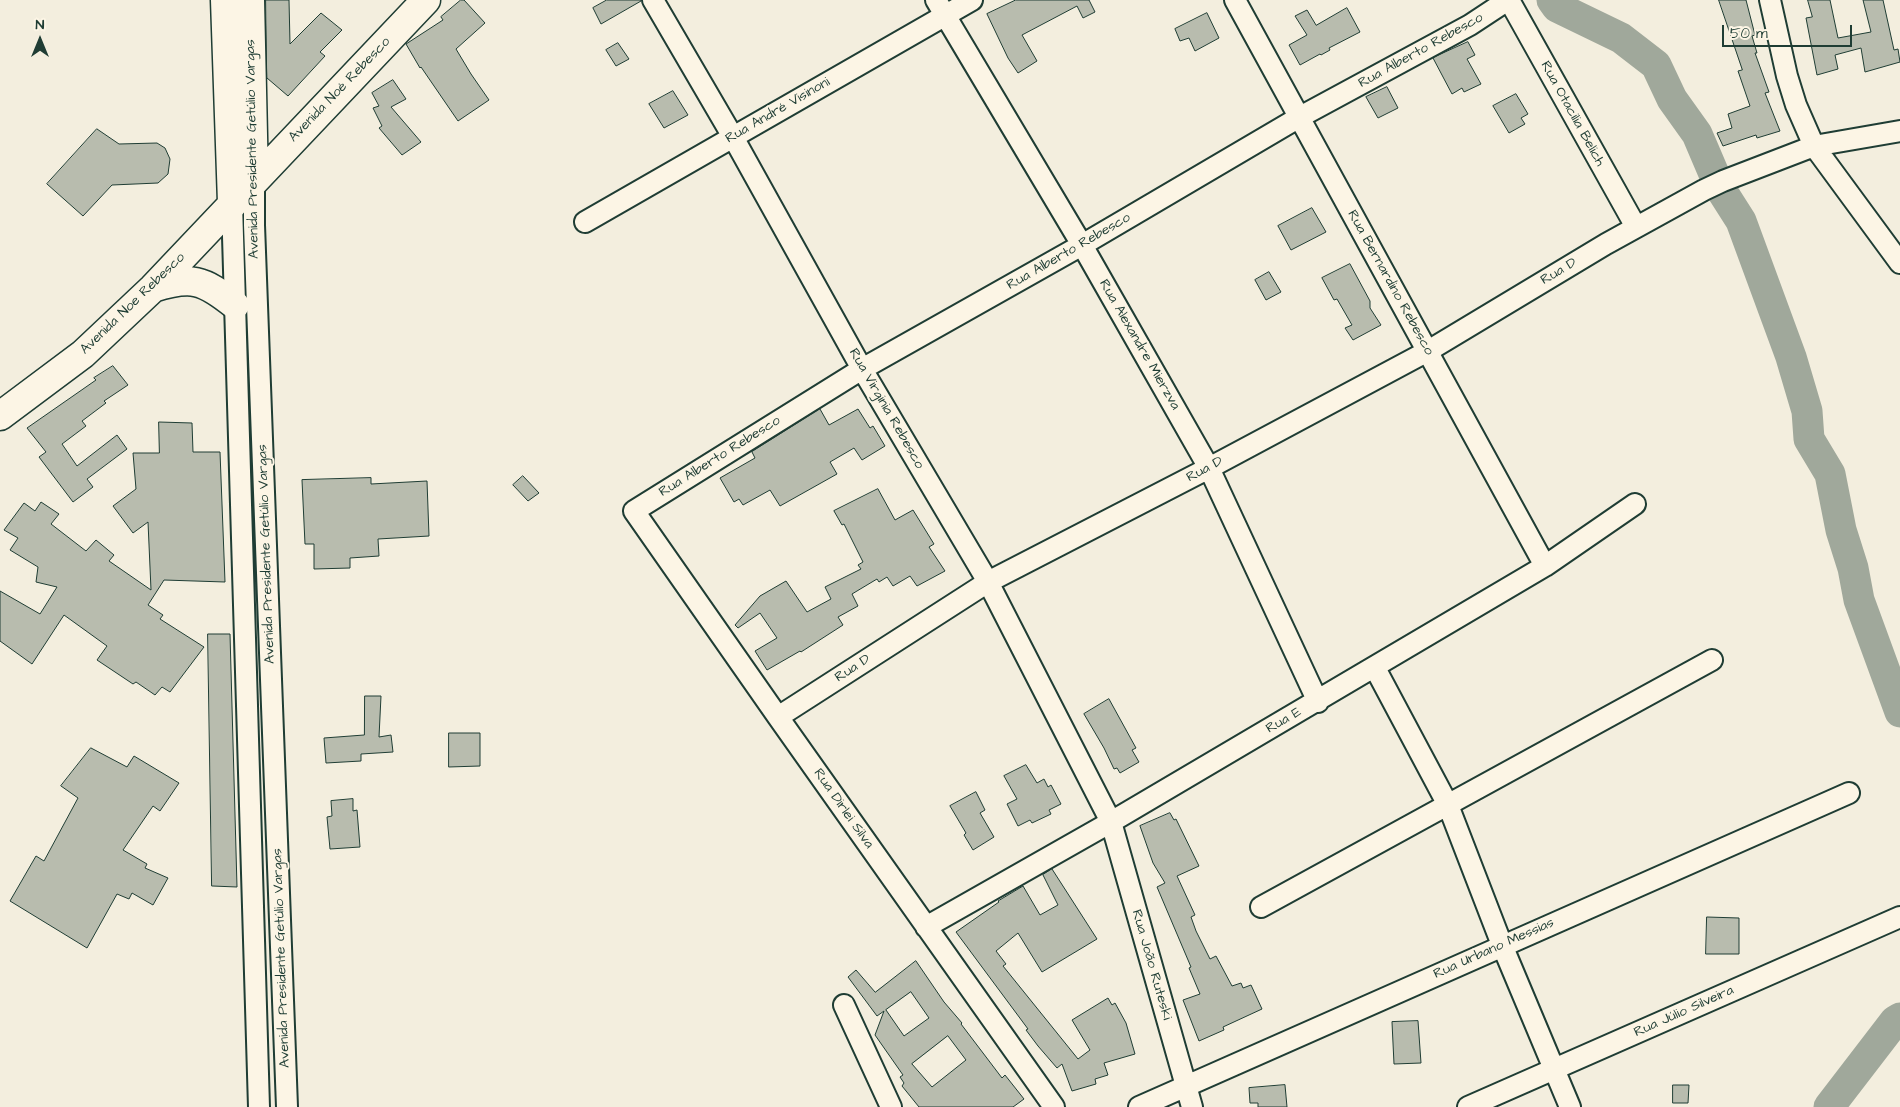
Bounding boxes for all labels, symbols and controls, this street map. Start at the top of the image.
street label: Rua Alberto Rebesco [1356,10,1486,92]
north arrow [15,15,65,65]
text: N [36,15,44,35]
scale bar [1725,15,1855,47]
text: 50 m [1730,23,1768,44]
street label: Avenida Noé Rebesco [286,34,394,146]
street label: Avenida Presidente Getúlio Vargas [243,39,263,259]
street label: Rua Otacilia Belich [1536,58,1608,170]
street label: Rua André Visinoni [723,74,833,148]
street label: Rua Bernardino Rebesco [1343,207,1437,359]
street label: Rua Alberto Rebesco [1004,210,1134,294]
street label: Avenida Noe Rebesco [77,250,189,358]
street label: Rua D [1538,255,1580,289]
street label: Rua Alexandre Mierzva [1095,277,1183,413]
street label: Rua Virginia Rebesco [845,346,927,472]
street label: Rua Alberto Rebesco [656,413,784,501]
street label: Avenida Presidente Getúlio Vargas [255,444,279,664]
street label: Rua D [1184,453,1226,487]
street label: Rua D [832,651,874,687]
street label: Rua E [1263,704,1305,738]
street label: Rua Dirlei Silva [809,766,877,852]
street label: Avenida Presidente Getúlio Vargas [270,848,294,1068]
street label: Rua João Ruteski [1127,908,1175,1022]
street label: Rua Urbano Messias [1431,915,1557,983]
street label: Rua Júlio Silveira [1632,983,1736,1041]

